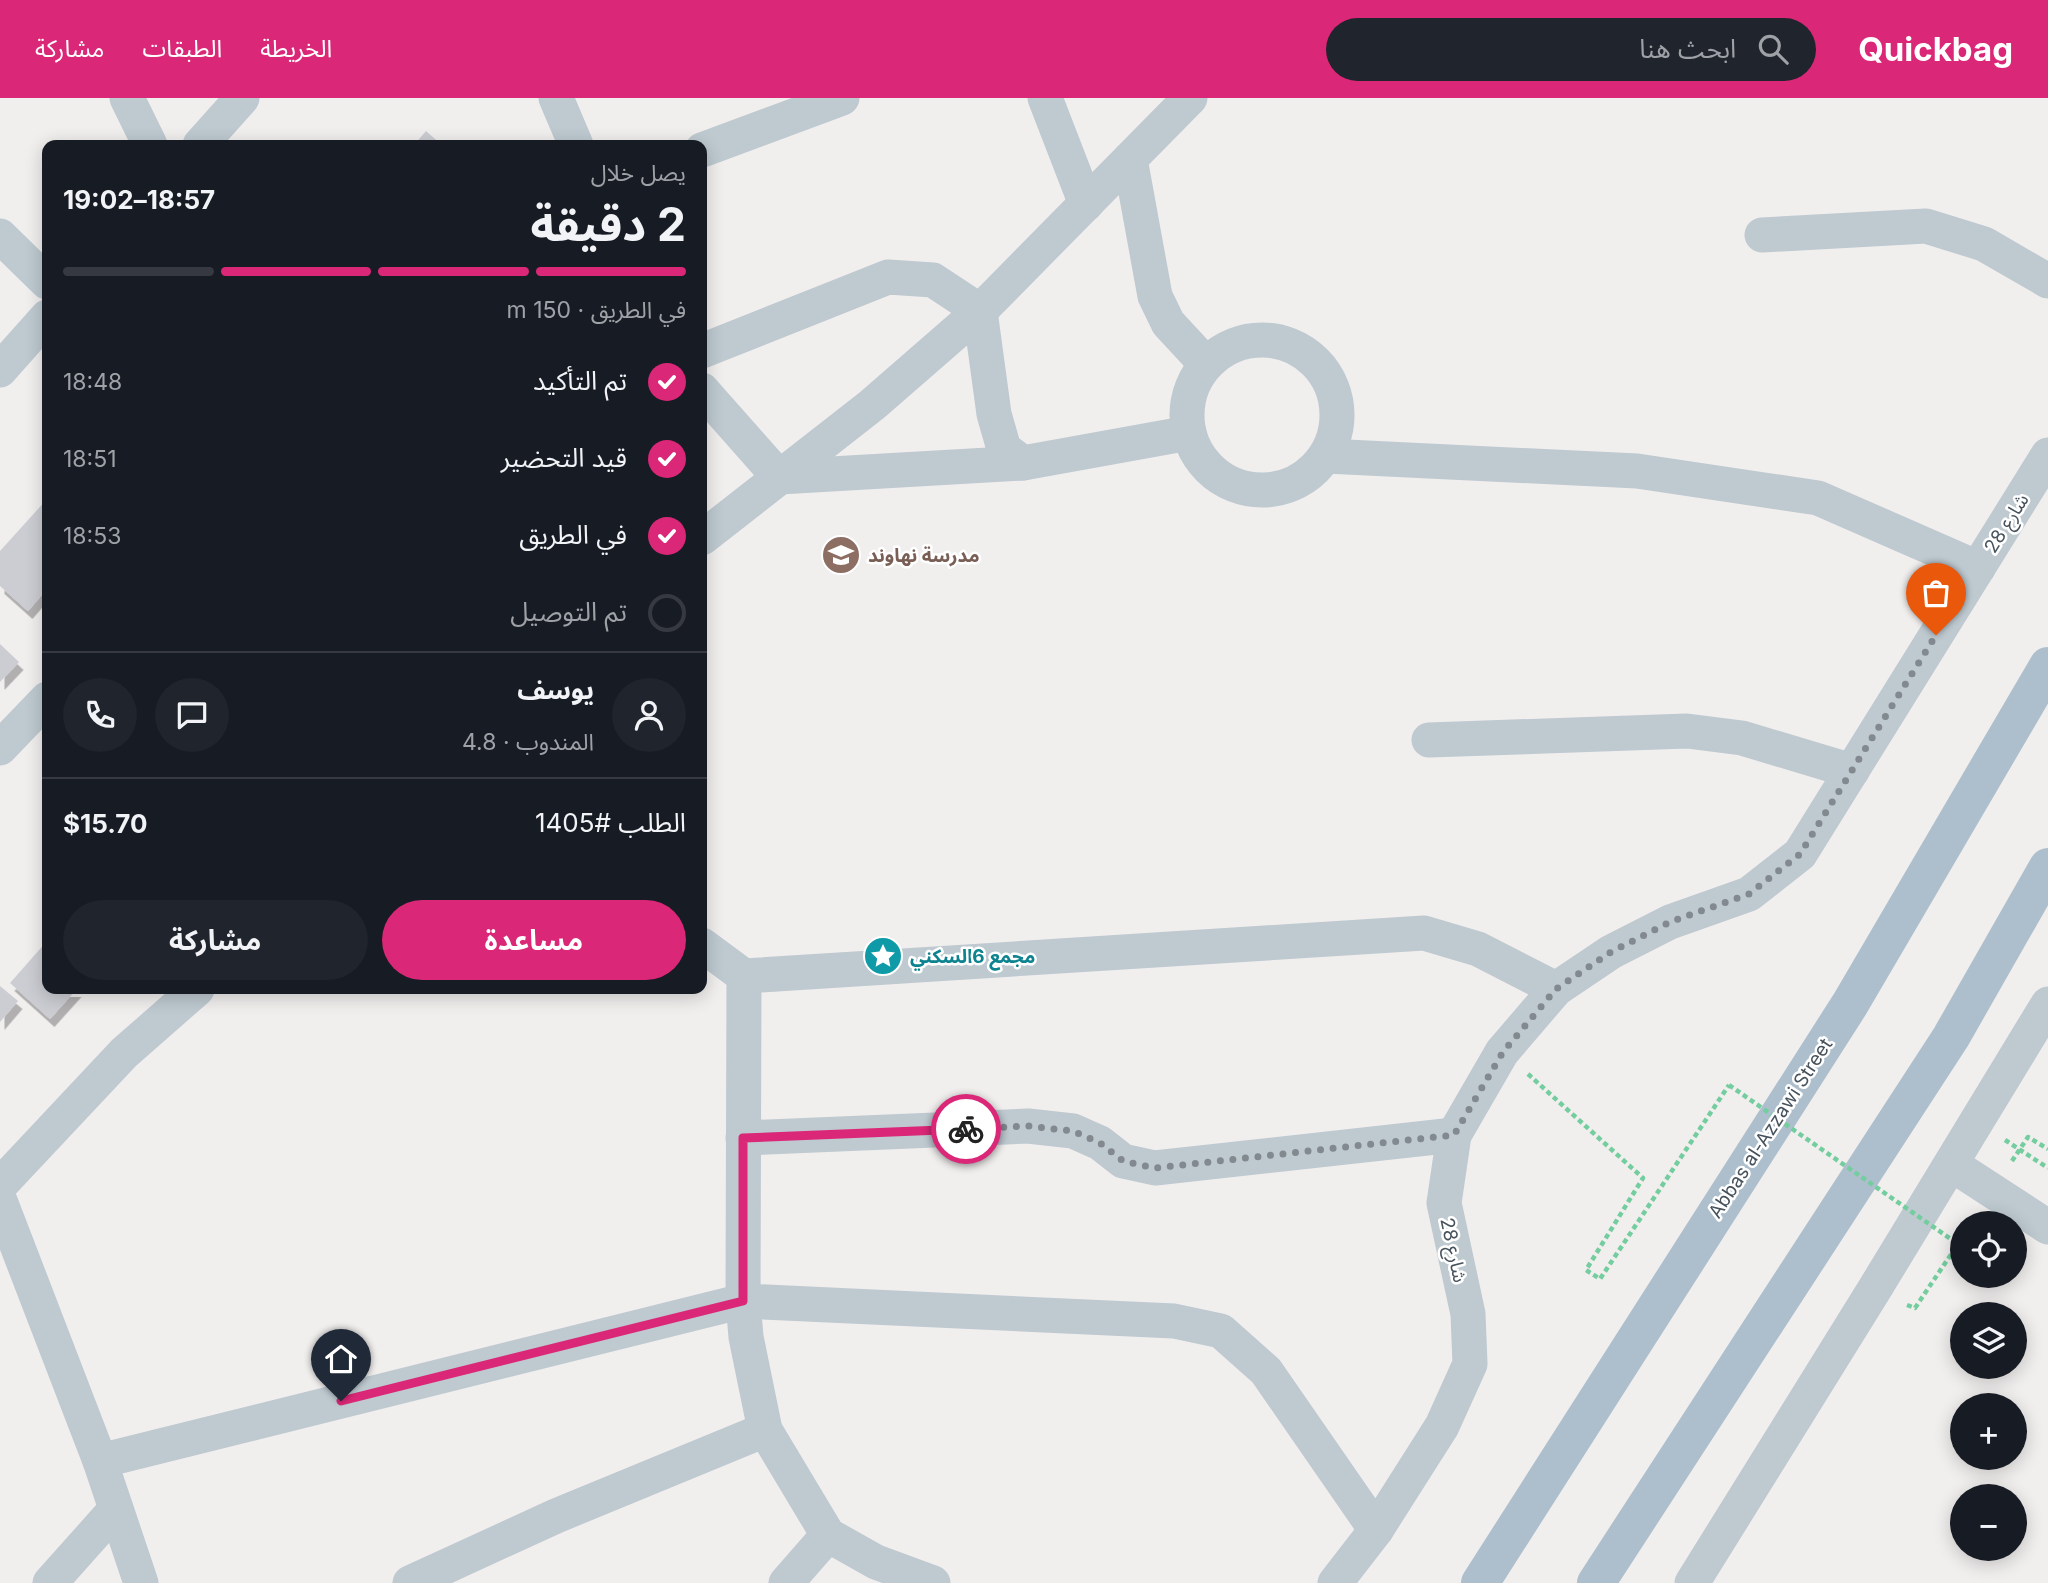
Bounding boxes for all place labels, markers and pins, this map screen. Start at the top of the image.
school or university icon: مدرسة نهاوند [820,534,862,576]
place label: مدرسة نهاوند [868,544,979,567]
pin [1906,563,1966,635]
place icon: مجمع 6السكني [862,935,904,977]
place label: مجمع 6السكني [910,945,1035,971]
pin [311,1329,371,1401]

